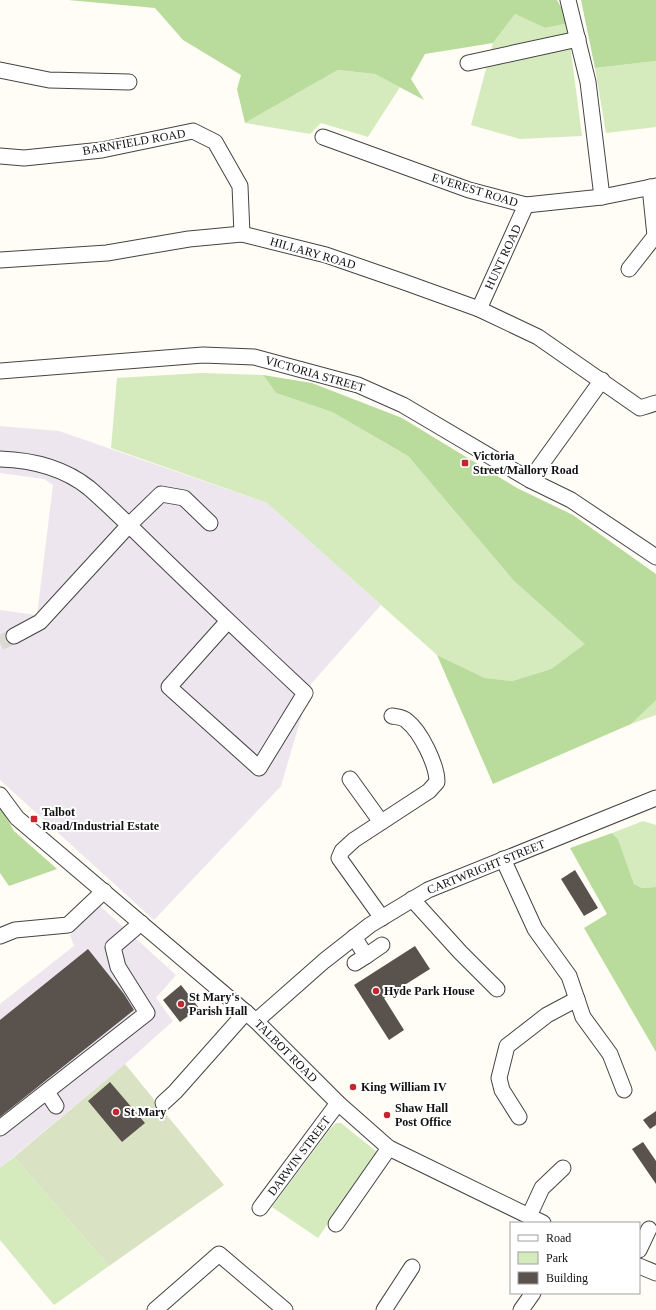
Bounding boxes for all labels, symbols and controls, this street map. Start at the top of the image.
street label: BARNFIELD ROAD [81,126,187,158]
street label: EVEREST ROAD [430,170,520,210]
street label: HUNT ROAD [482,222,524,292]
street label: HILLARY ROAD [269,234,358,272]
street label: VICTORIA STREET [263,353,367,395]
place label: Victoria Street/Mallory Road [473,449,579,477]
marker: Victoria Street/Mallory Road [460,458,470,468]
place label: Talbot Road/Industrial Estate [42,805,160,833]
marker: Talbot Road/Industrial Estate [29,814,39,824]
street label: CARTWRIGHT STREET [425,837,548,897]
place label: Hyde Park House [384,984,475,998]
marker: Hyde Park House [371,986,381,996]
place label: St Mary's Parish Hall [189,990,248,1018]
marker: St Mary's Parish Hall [176,999,186,1009]
street label: TALBOT ROAD [252,1017,321,1086]
place label: King William IV [361,1080,447,1094]
marker: King William IV [348,1082,358,1092]
place label: Shaw Hall Post Office [395,1101,452,1129]
place label: St Mary [124,1105,166,1119]
marker: St Mary [111,1107,121,1117]
marker: Shaw Hall Post Office [382,1110,392,1120]
street label: DARWIN STREET [265,1113,334,1198]
legend [510,1222,640,1294]
text: Road [546,1231,571,1245]
text: Park [546,1251,568,1265]
text: Building [546,1271,588,1285]

